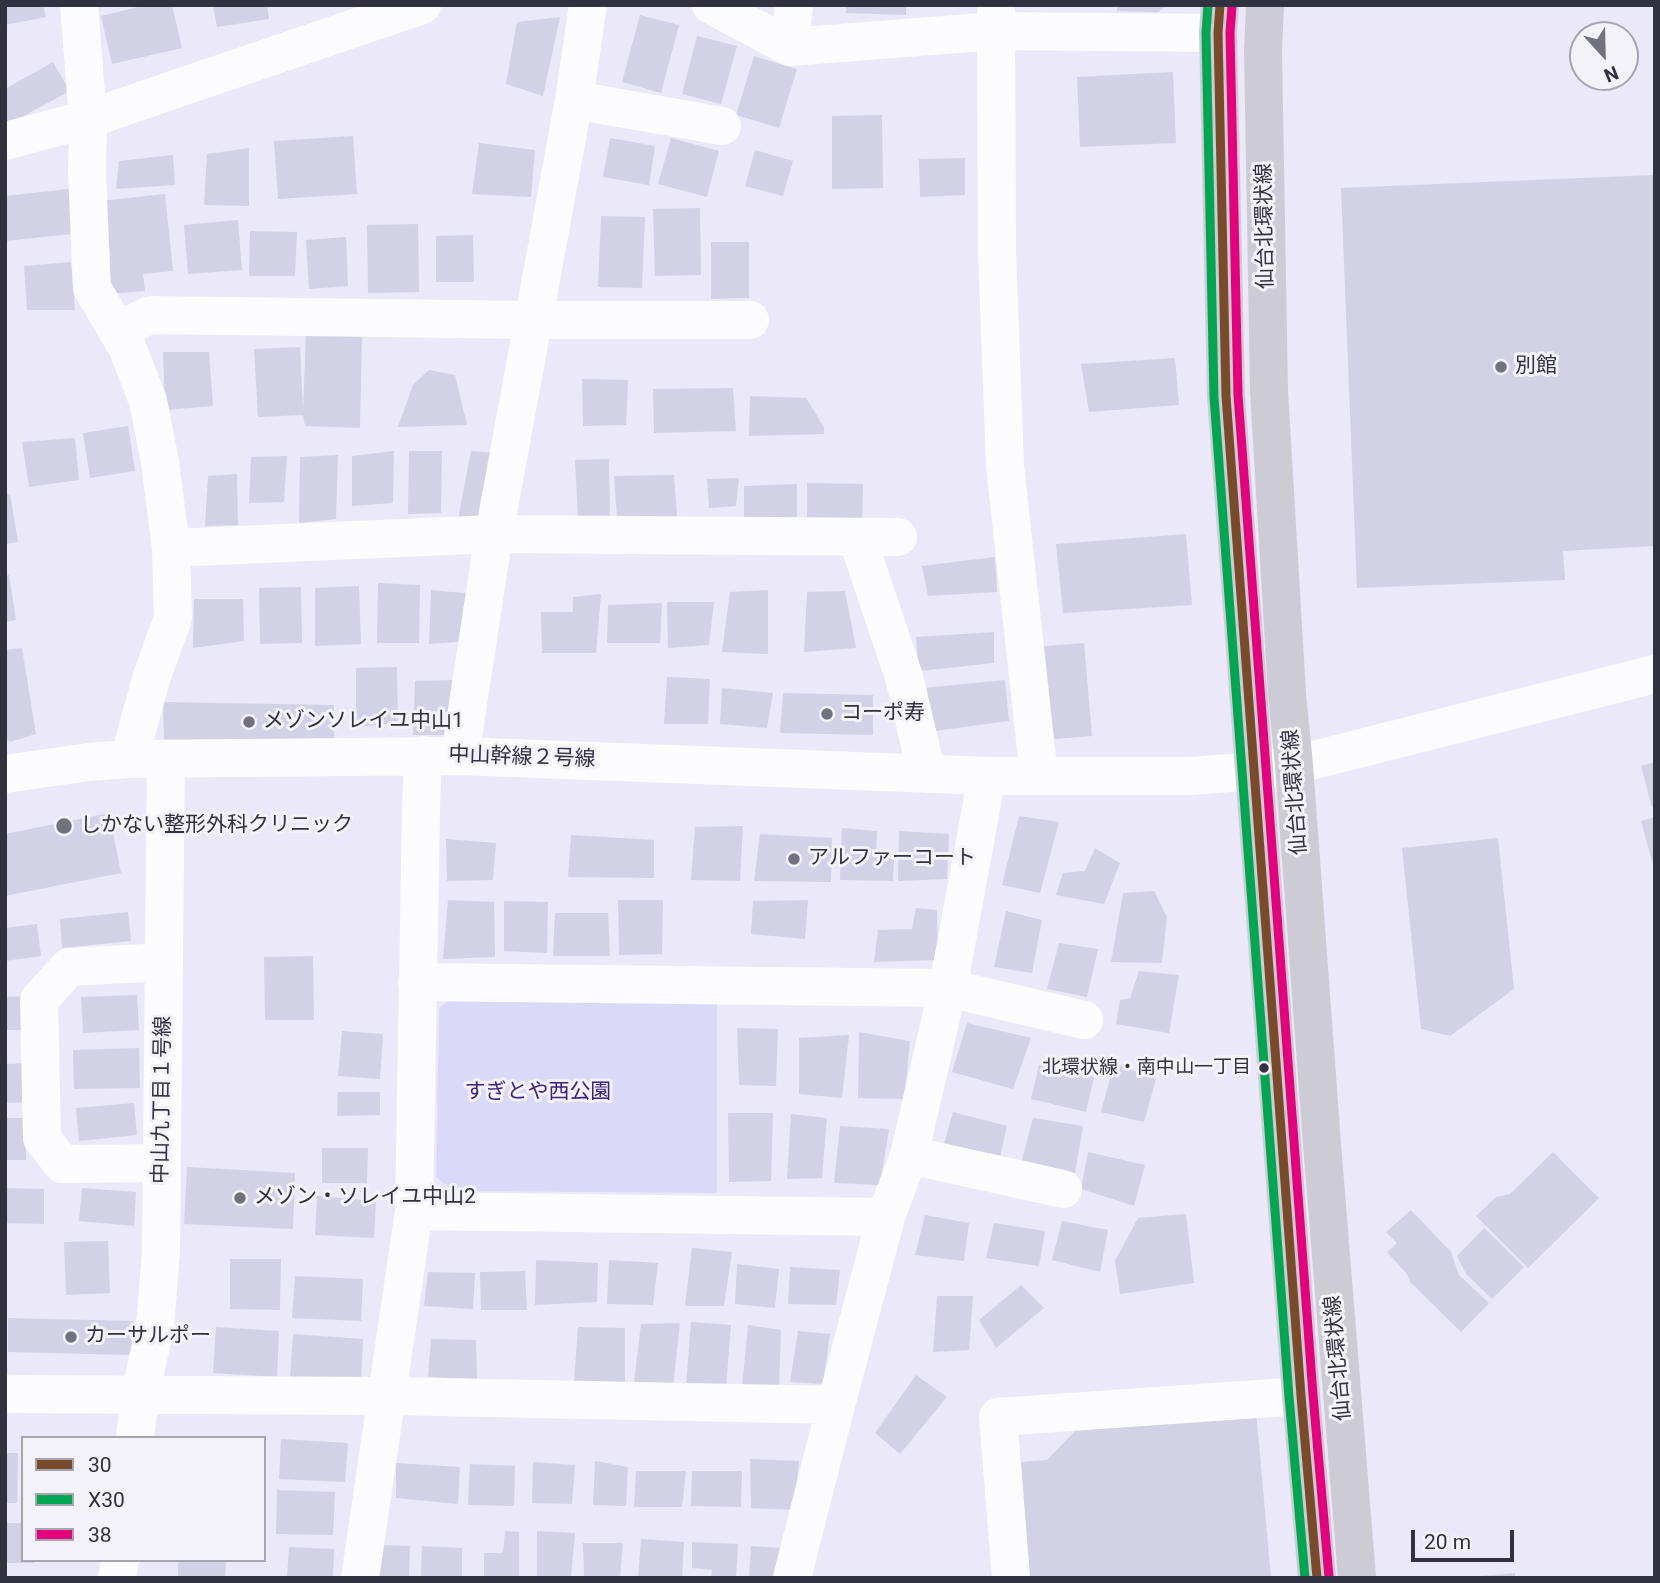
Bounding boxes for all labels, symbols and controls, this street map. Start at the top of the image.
north arrow [1569,21,1639,91]
text: N [1601,61,1622,87]
street label: 仙台北環状線 [1252,163,1280,289]
place label: 別館 [1515,354,1557,380]
marker: 別館 [1493,359,1509,375]
place label: コーポ寿 [841,701,925,727]
marker: コーポ寿 [819,706,835,722]
place label: メゾンソレイユ中山1 [263,709,464,735]
marker: メゾンソレイユ中山1 [241,714,257,730]
street label: 仙台北環状線 [1279,728,1313,856]
street label: 中山幹線２号線 [448,743,596,773]
place label: しかない整形外科クリニック [80,813,353,839]
marker: しかない整形外科クリニック [54,816,74,836]
place label: アルファーコート [808,846,976,872]
marker: アルファーコート [786,851,802,867]
street label: 中山九丁目１号線 [149,1016,177,1184]
place label: 北環状線・南中山一丁目 [1042,1057,1251,1079]
marker: 北環状線・南中山一丁目 [1257,1061,1271,1075]
park label: すぎとや西公園 [465,1080,611,1106]
place label: メゾン・ソレイユ中山2 [254,1185,476,1211]
marker: メゾン・ソレイユ中山2 [232,1190,248,1206]
street label: 仙台北環状線 [1321,1294,1357,1422]
place label: カーサルポー [85,1324,211,1350]
marker: カーサルポー [63,1329,79,1345]
legend [21,1436,266,1562]
text: 30 [88,1453,112,1477]
text: X30 [88,1488,125,1512]
scale bar [1415,1516,1518,1560]
text: 38 [88,1523,112,1547]
text: 20 m [1424,1530,1471,1554]

